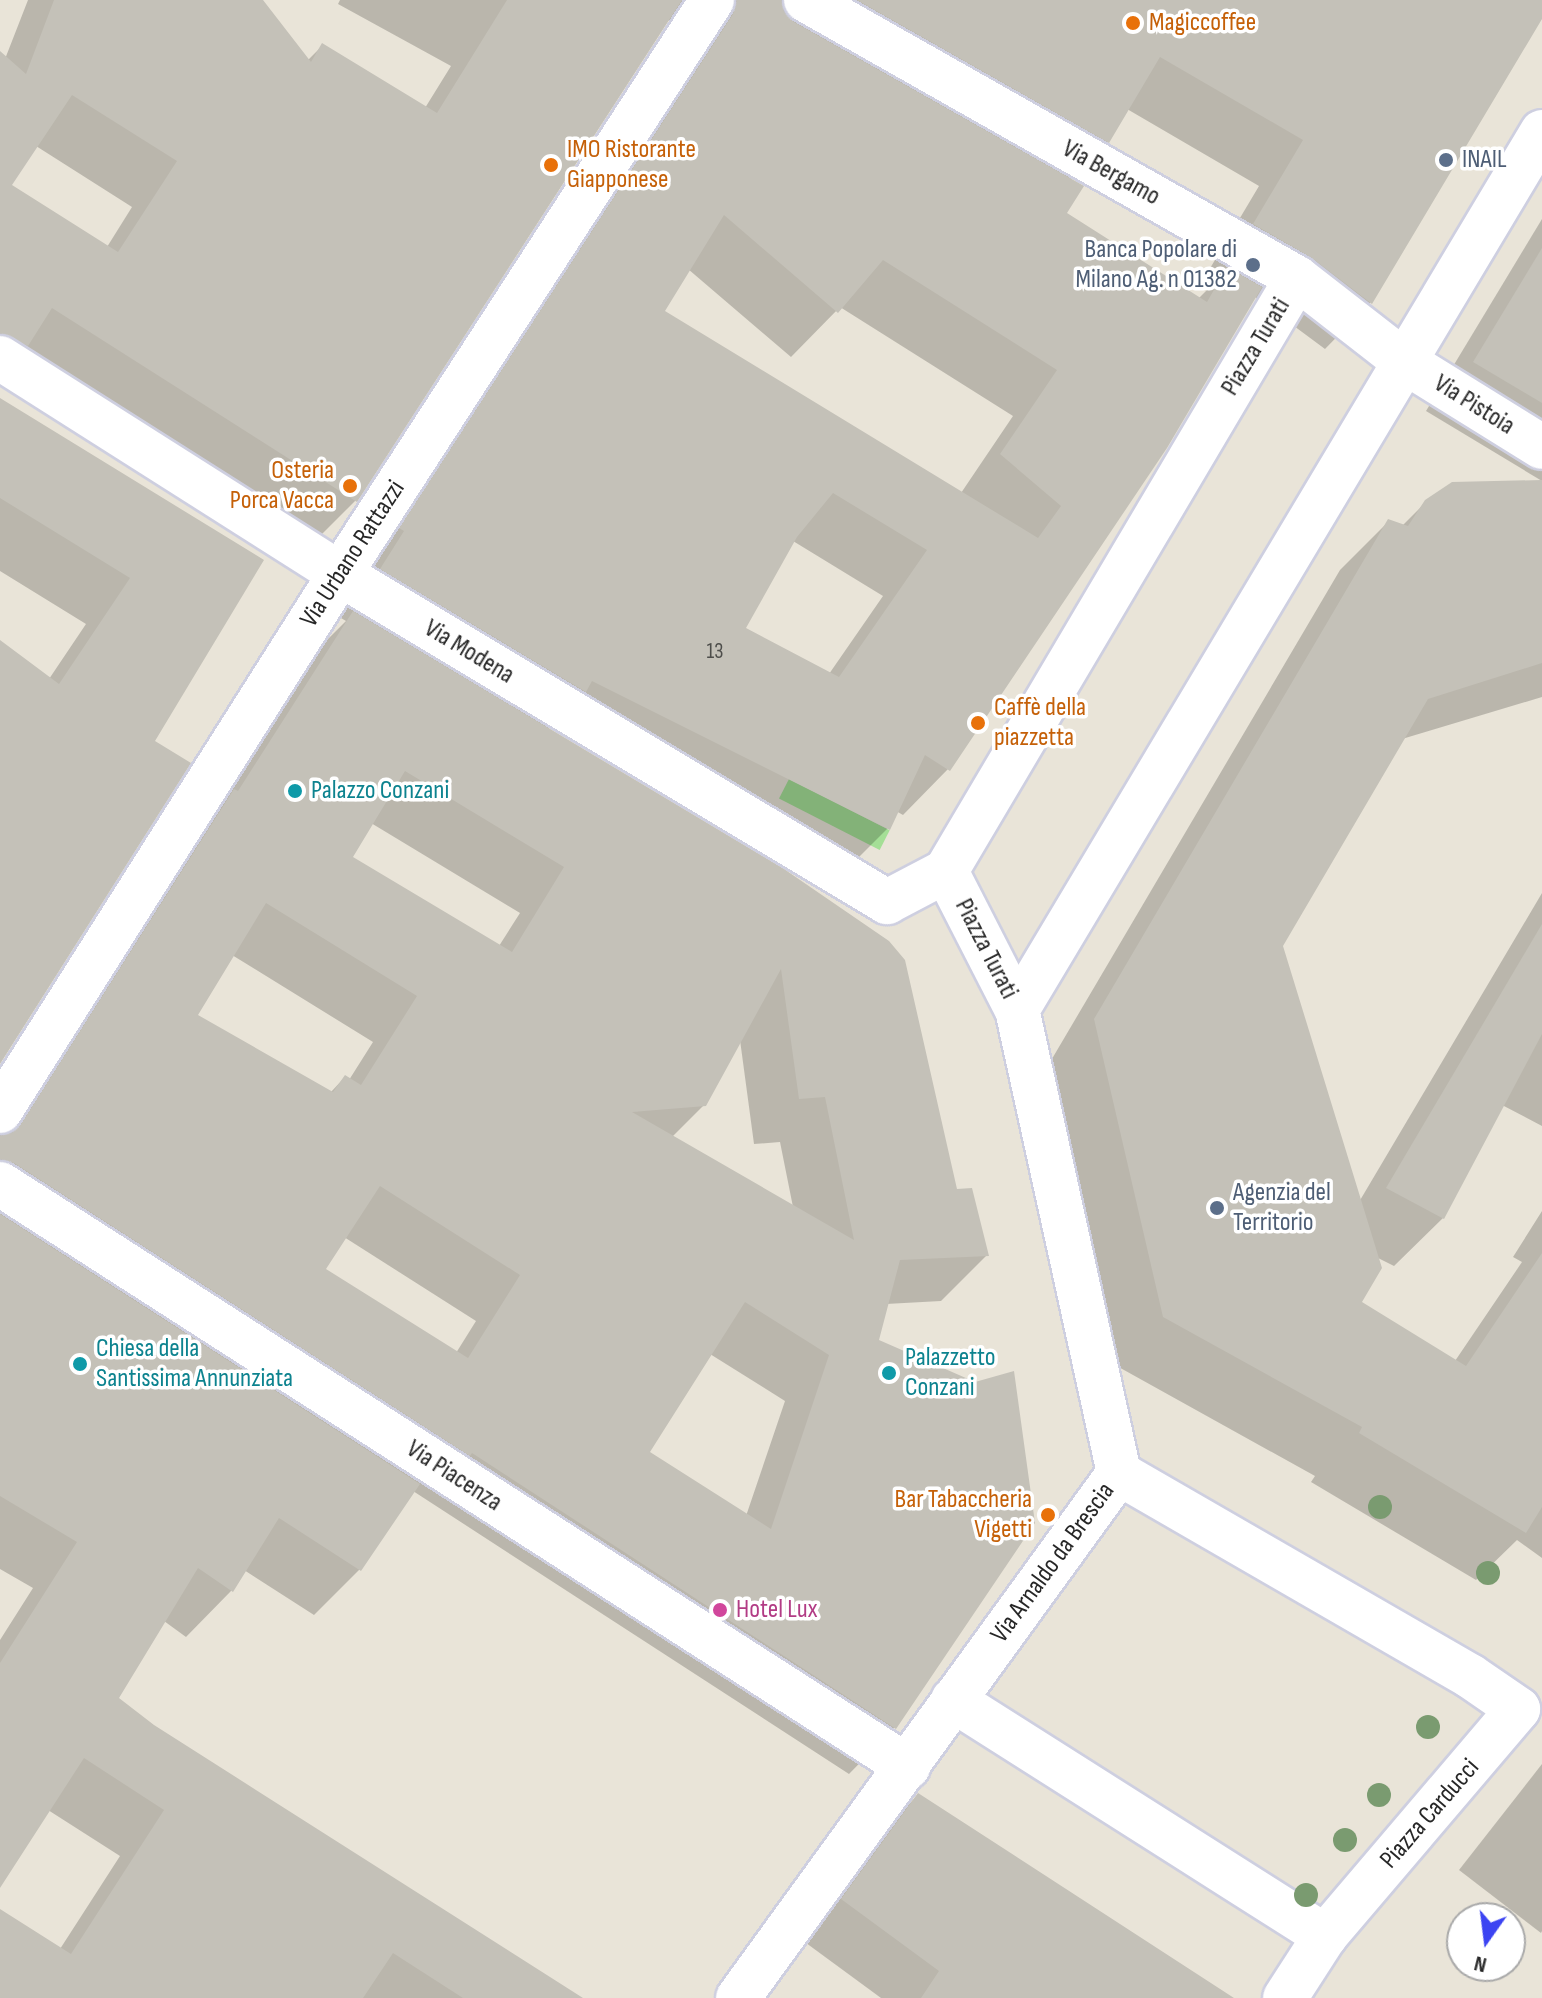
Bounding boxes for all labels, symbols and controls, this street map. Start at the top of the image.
place label: Magiccoffee [1149,7,1256,39]
marker: Magiccoffee [1124,14,1142,32]
street label: Via Bergamo [1057,133,1165,213]
place label: IMO Ristorante Giapponese [567,134,696,196]
place label: INAIL [1462,144,1507,176]
marker: INAIL [1437,151,1455,169]
marker: IMO Ristorante Giapponese [542,156,560,174]
place label: Banca Popolare di Milano Ag. n 01382 [1076,234,1237,296]
marker: Banca Popolare di Milano Ag. n 01382 [1244,256,1262,274]
street label: Piazza Turati [1215,293,1297,401]
street label: Via Pistoia [1428,368,1520,442]
place label: Osteria Porca Vacca [230,455,334,516]
street label: Via Urbano Rattazzi [294,475,412,633]
marker: Osteria Porca Vacca [341,477,359,495]
street label: Via Modena [418,613,520,691]
house number: 13 [707,639,723,665]
place label: Caffè della piazzetta [994,692,1086,754]
marker: Caffè della piazzetta [969,714,987,732]
place label: Palazzo Conzani [311,775,449,807]
marker: Palazzo Conzani [286,782,304,800]
street label: Piazza Turati [948,894,1024,1004]
place label: Agenzia del Territorio [1233,1177,1331,1238]
marker: Agenzia del Territorio [1208,1199,1226,1217]
place label: Chiesa della Santissima Annunziata [96,1333,293,1394]
place label: Palazzetto Conzani [905,1342,996,1404]
marker: Chiesa della Santissima Annunziata [71,1355,89,1373]
marker: Palazzetto Conzani [880,1364,898,1382]
street label: Via Piacenza [400,1434,508,1518]
street label: Via Arnaldo da Brescia [984,1477,1122,1649]
place label: Bar Tabaccheria Vigetti [895,1484,1032,1546]
marker: Bar Tabaccheria Vigetti [1039,1506,1057,1524]
place label: Hotel Lux [736,1594,817,1626]
marker: Hotel Lux [711,1601,729,1619]
street label: Piazza Carducci [1374,1753,1486,1875]
north arrow [1446,1902,1526,1982]
text: N [1472,1949,1490,1978]

